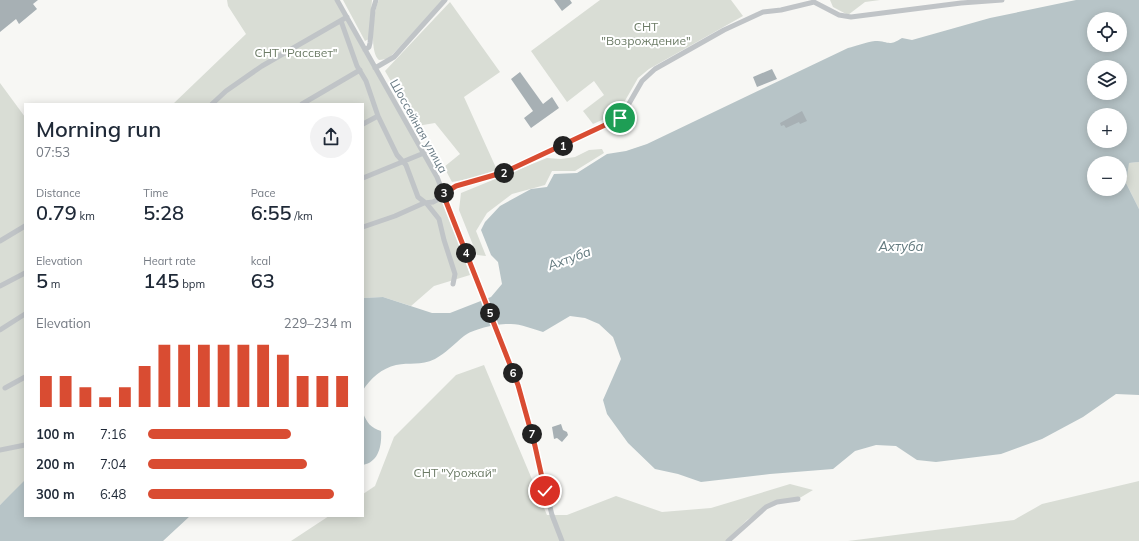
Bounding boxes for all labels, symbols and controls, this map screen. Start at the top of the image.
map controls [1087,12,1127,196]
button: locate [1087,12,1127,52]
park label: СНТ "Возрождение" [601,19,691,48]
park label: СНТ "Рассвет" [254,45,338,60]
button: layers [1087,60,1127,100]
street label: Шоссейная улица [387,76,451,176]
pin [603,101,637,135]
icon: arrive [609,107,631,129]
button: + [1087,108,1127,148]
text: Morning run [36,115,161,143]
button: share [310,116,352,158]
pin: 1 [553,136,573,156]
text: 1 [560,139,566,153]
text: 07:53 [36,144,70,160]
button: − [1087,156,1127,196]
pin: 2 [494,163,514,183]
text: 2 [501,166,507,180]
pin: 3 [434,183,454,203]
text: Distance [36,186,80,200]
text: Time [143,186,168,200]
text: Pace [251,186,275,200]
text: 3 [441,186,447,200]
text: 0.79 [36,200,77,225]
text: 5:28 [143,200,184,225]
text: 6:55 [251,200,291,225]
text: km [77,209,95,223]
text: /km [291,209,313,223]
water label: Ахтуба [878,238,923,254]
pin: 4 [456,243,476,263]
water label: Ахтуба [544,243,593,274]
text: 4 [463,246,469,260]
text: Elevation [36,254,83,268]
text: Heart rate [143,254,196,268]
text: kcal [251,254,271,268]
text: 5 [36,268,48,293]
text: 145 [143,268,179,293]
text: 63 [251,268,275,293]
text: m [48,277,61,291]
text: bpm [179,277,205,291]
pin: 5 [480,303,500,323]
text: 5 [487,306,493,320]
text: Elevation [36,315,91,331]
text: 229–234 m [284,315,352,331]
pin: 6 [503,363,523,383]
text: 6 [510,366,516,380]
pin: 7 [522,424,542,444]
text: 100 m [36,426,75,442]
text: 7:16 [100,426,126,442]
text: 7 [529,427,535,441]
text: 200 m [36,456,75,472]
text: 7:04 [100,456,126,472]
park label: СНТ "Урожай" [414,465,497,480]
pin [528,474,562,508]
icon: check [534,480,556,502]
text: 300 m [36,486,75,502]
text: 6:48 [100,486,126,502]

